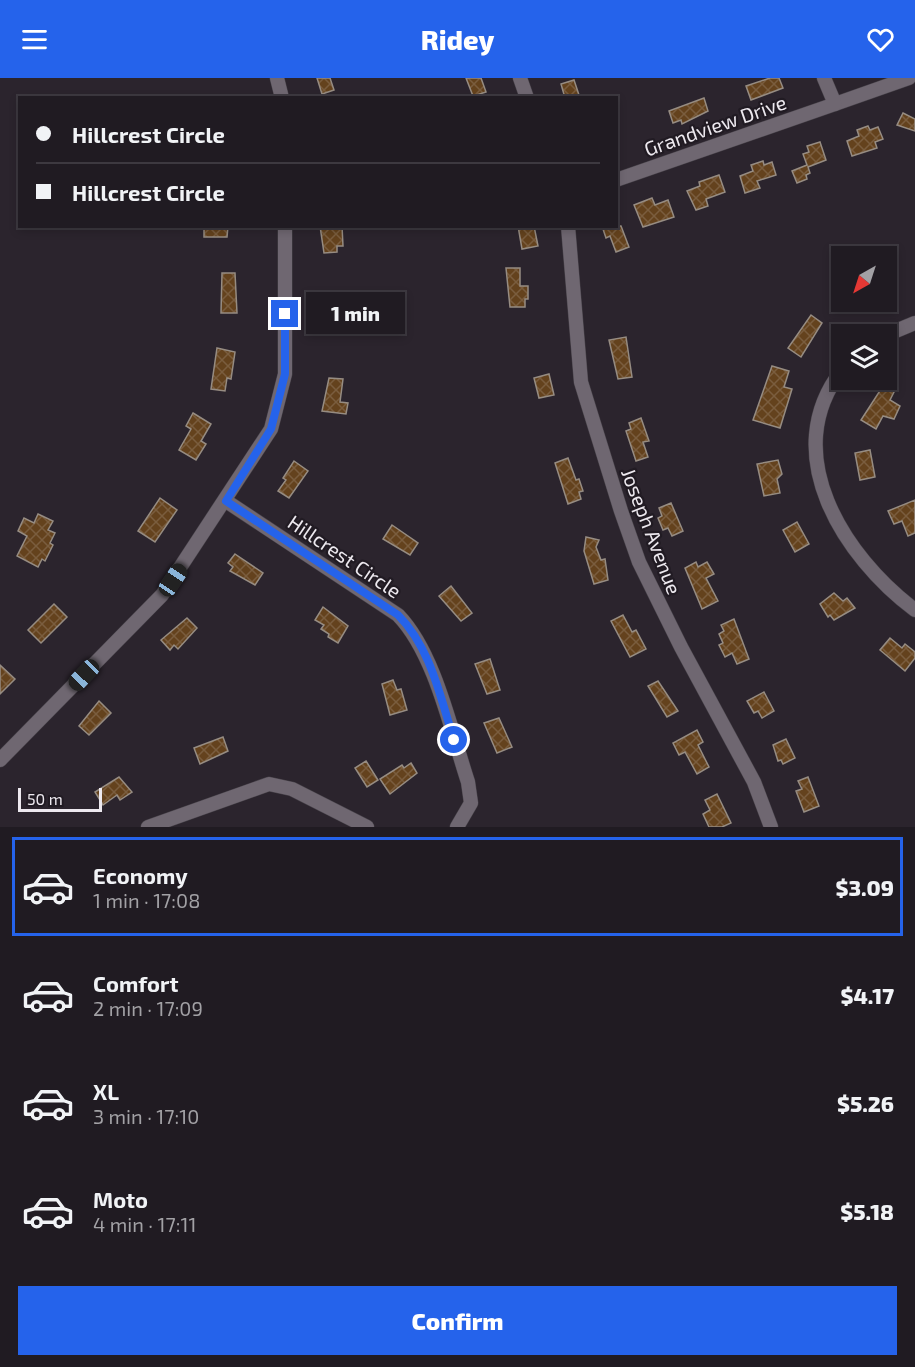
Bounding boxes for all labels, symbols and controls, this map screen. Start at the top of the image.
icon: menu [18,23,51,56]
text: Ridey [421,23,494,55]
icon: heart [864,23,897,56]
street label: Grandview Drive [641,89,789,161]
text: Hillcrest Circle [72,121,225,147]
text: Hillcrest Circle [72,179,225,205]
north arrow [831,246,897,312]
map controls [831,246,897,390]
callout: 1 min [306,293,405,335]
route end [271,300,298,327]
text: 1 min [331,301,380,325]
button: layers [831,324,897,390]
street label: Joseph Avenue [617,464,687,598]
street label: Hillcrest Circle [284,509,406,603]
car [155,560,191,600]
car [65,656,103,694]
route start [440,726,467,753]
scale bar [18,785,102,812]
text: 50 m [27,789,63,808]
icon: car [21,860,75,914]
text: Economy [93,862,188,888]
text: $3.09 [836,874,894,900]
text: 1 min · 17:08 [93,888,200,912]
icon: car [21,968,75,1022]
text: Comfort [93,970,178,996]
text: $4.17 [840,982,894,1008]
text: 2 min · 17:09 [93,996,203,1020]
icon: car [21,1076,75,1130]
text: XL [93,1078,119,1104]
text: $5.26 [837,1090,894,1116]
text: 3 min · 17:10 [93,1104,199,1128]
icon: car [21,1184,75,1238]
text: Moto [93,1186,148,1212]
text: $5.18 [840,1198,894,1224]
text: 4 min · 17:11 [93,1212,196,1236]
button: Confirm [18,1286,897,1355]

